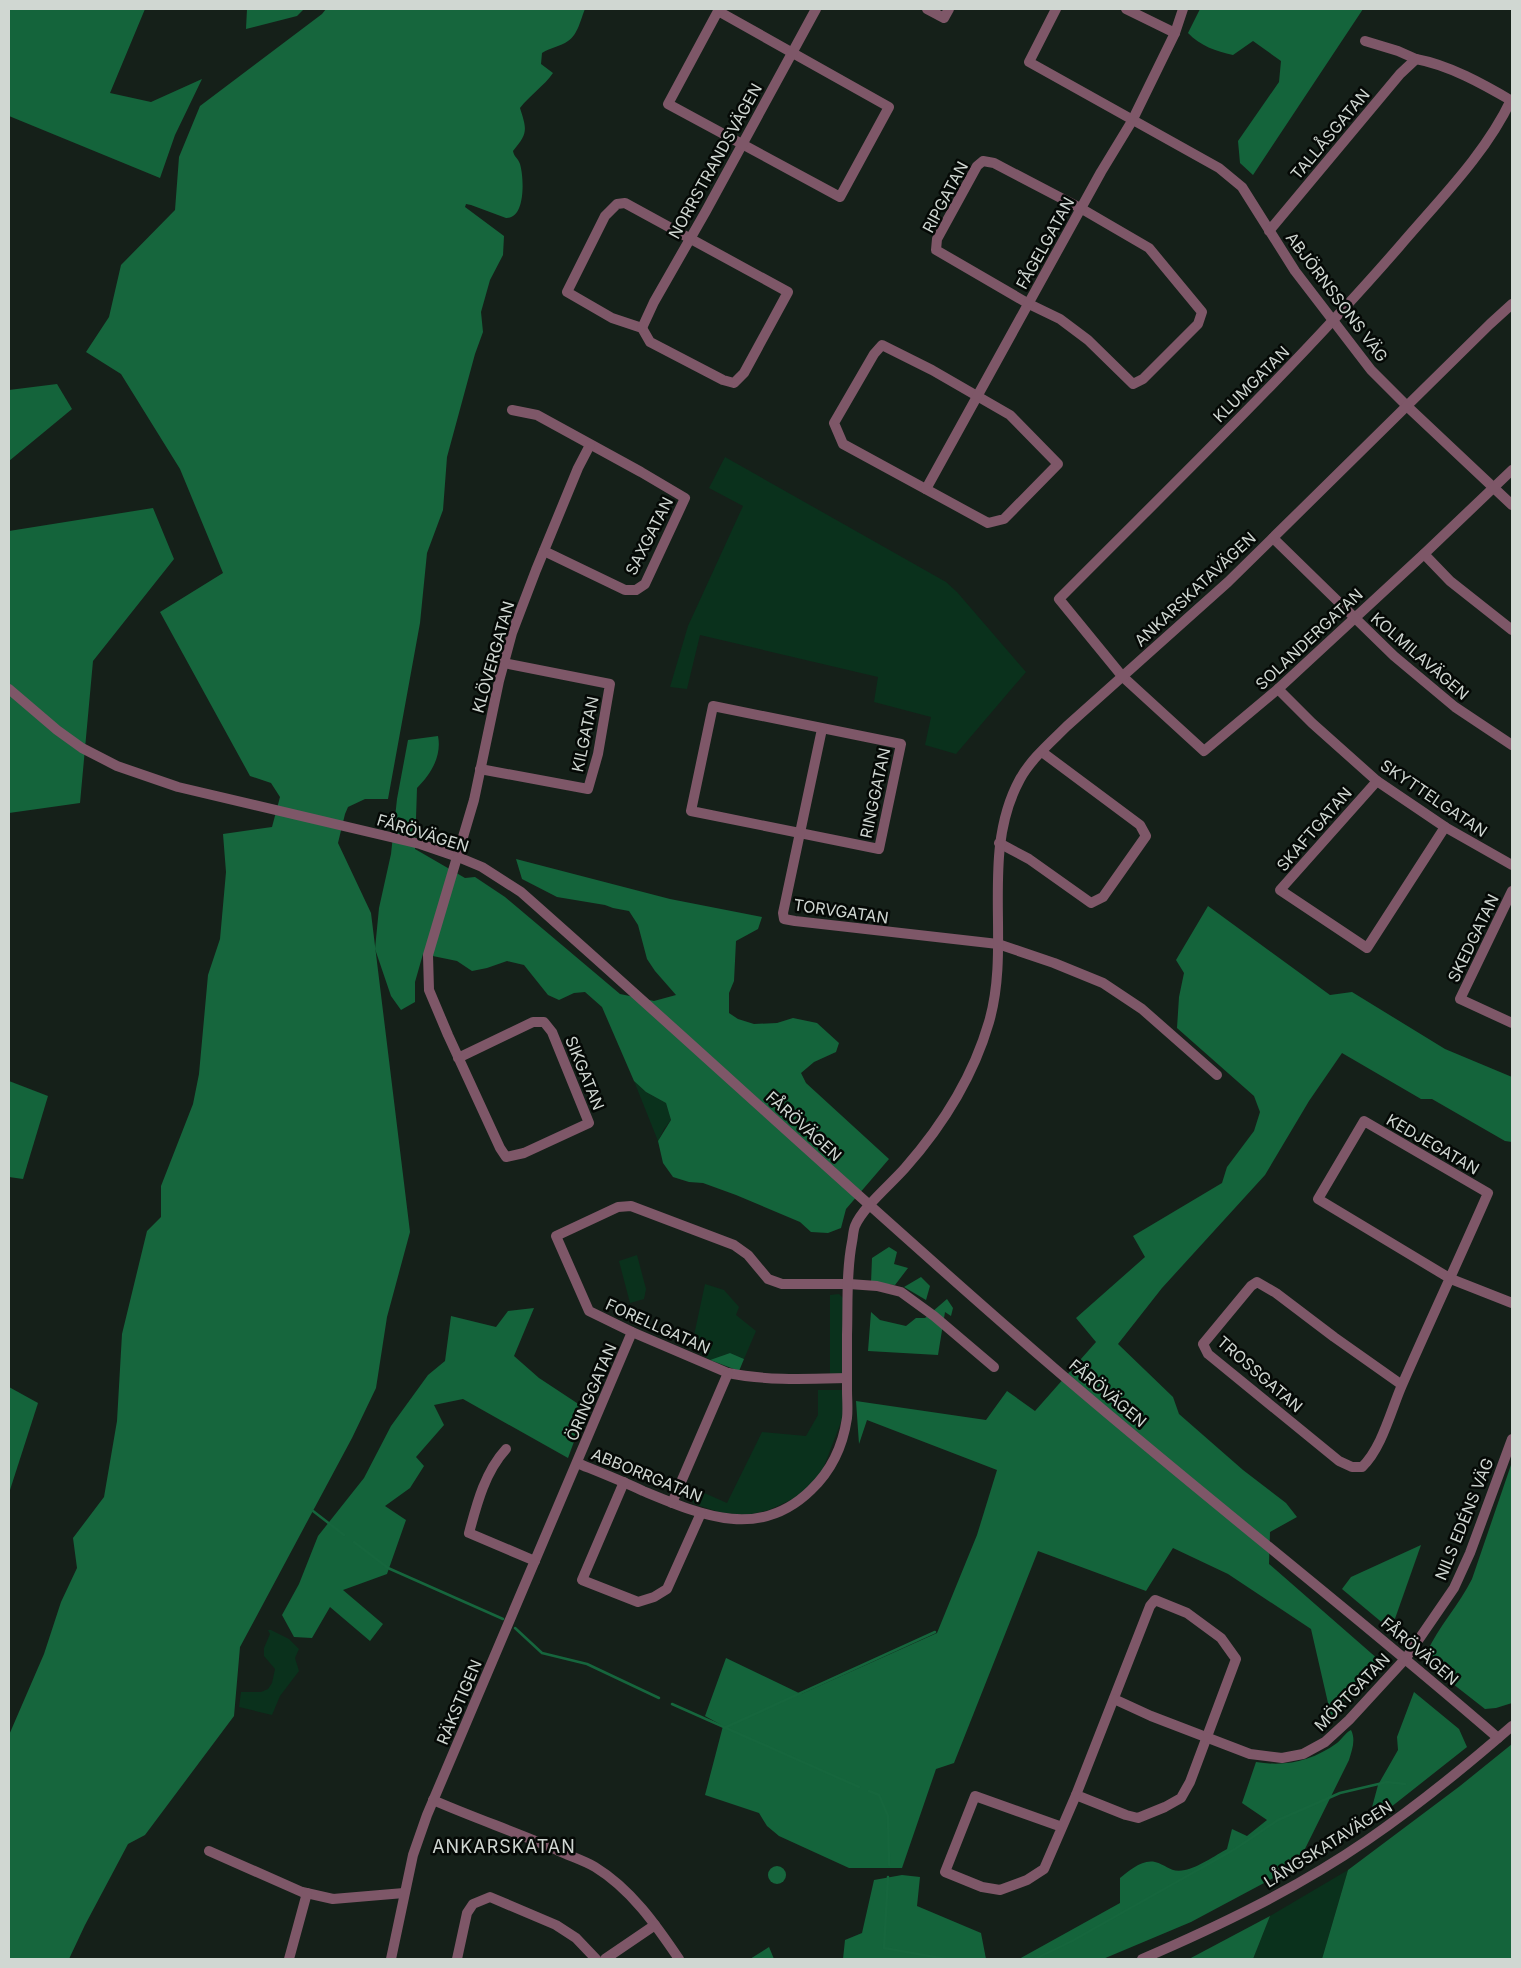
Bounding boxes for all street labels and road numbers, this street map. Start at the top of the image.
street label: NORRSTRANDSVÄGEN [664,80,766,242]
street label: TALLÅSGATAN [1286,84,1374,184]
street label: RIPGATAN [918,158,972,236]
street label: FÅGELGATAN [1012,194,1078,292]
street label: ABJÖRNSSONS VÄG [1282,228,1392,366]
street label: KLUMGATAN [1209,342,1293,426]
street label: SAXGATAN [621,494,677,578]
street label: ANKARSKATAVÄGEN [1130,528,1260,650]
street label: SOLANDERGATAN [1251,584,1367,694]
street label: KLÖVERGATAN [467,599,519,715]
street label: KOLMILAVÄGEN [1367,608,1473,704]
street label: KILGATAN [567,694,603,774]
street label: RINGGATAN [856,746,894,840]
street label: SKYTTELGATAN [1377,755,1491,841]
street label: SKAFTGATAN [1272,783,1356,875]
street label: FÅRÖVÄGEN [375,810,471,856]
street label: SKEDGATAN [1443,891,1503,985]
street label: TORVGATAN [792,894,890,928]
street label: SIKGATAN [561,1033,609,1113]
street label: FÅRÖVÄGEN [762,1087,846,1165]
street label: KEDJEGATAN [1383,1109,1483,1179]
street label: FORELLGATAN [603,1294,713,1358]
street label: TROSSGATAN [1213,1331,1307,1417]
street label: ÖRINGGATAN [561,1340,621,1444]
street label: FÅRÖVÄGEN [1065,1355,1151,1431]
street label: ABBORRGATAN [588,1444,706,1506]
street label: NILS EDÉNS VÄG [1430,1455,1498,1583]
street label: FÅRÖVÄGEN [1377,1613,1463,1689]
street label: MÖRTGATAN [1310,1649,1394,1735]
street label: RÄKSTIGEN [432,1656,486,1748]
street label: LÅNGSKATAVÄGEN [1260,1796,1396,1892]

